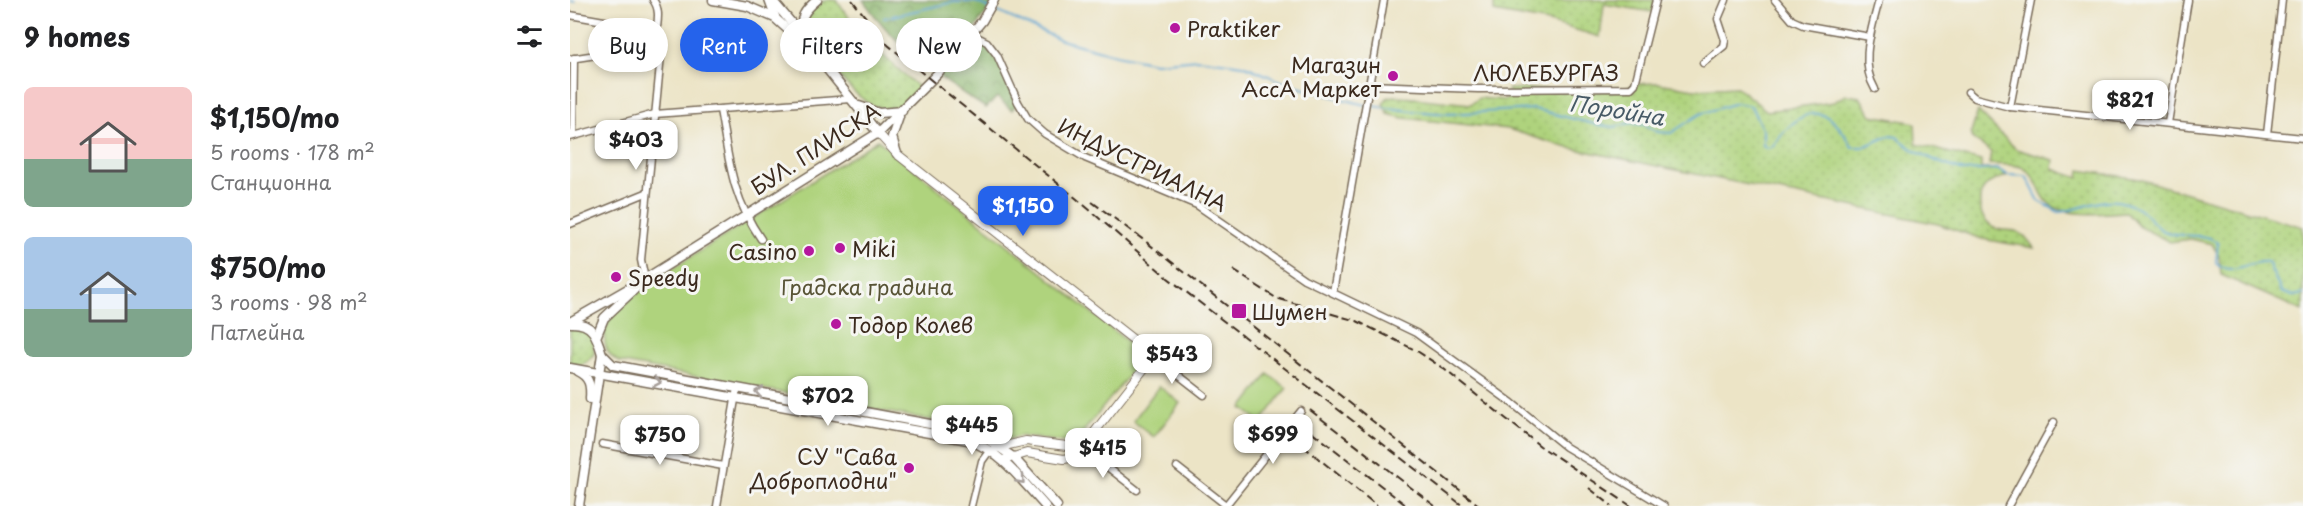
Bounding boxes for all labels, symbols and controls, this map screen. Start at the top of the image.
place label: Praktiker [1187,12,1281,44]
text: 9 homes [24,17,130,56]
chip: Buy [588,18,668,72]
chip: Rent [680,18,768,72]
chip: Filters [780,18,884,72]
chip: New [896,18,982,72]
icon: filters [513,20,546,53]
marker: Praktiker [1168,21,1182,35]
place label: Магазин АссА Маркет [1241,48,1382,104]
street label: ЛЮЛЕБУРГАЗ [1473,56,1619,88]
marker: Магазин АссА Маркет [1386,69,1400,83]
pin: $821 [2094,80,2166,131]
text: $821 [2106,84,2154,114]
water label: Поройна [1567,85,1668,133]
street label: БУЛ. ПЛИСКА [744,94,886,202]
text: $1,150/mo [210,98,339,137]
street label: ИНДУСТРИАЛНА [1053,109,1233,219]
icon: home [72,111,144,183]
pin: $403 [600,120,672,171]
text: $403 [609,124,663,154]
text: 5 rooms · 178 m² [210,137,375,167]
text: Станционна [210,167,331,197]
pin: $1,150 [974,186,1072,237]
text: $1,150 [992,190,1054,220]
place label: Miki [852,232,896,264]
place label: Casino [728,235,797,267]
marker: Miki [833,241,847,255]
marker: Casino [802,244,816,258]
text: $750/mo [210,248,326,287]
icon: home [72,261,144,333]
place label: Speedy [628,261,699,293]
marker: Speedy [609,270,623,284]
park label: Градска градина [781,270,954,302]
text: 3 rooms · 98 m² [210,287,368,317]
place label: Шумен [1252,295,1328,327]
marker: Шумен [1230,302,1248,320]
place label: Тодор Колев [848,308,973,340]
text: Патлейна [210,317,304,347]
marker: Тодор Колев [829,317,843,331]
pin: $543 [1136,334,1208,385]
text: $543 [1146,338,1198,368]
one-way arrow [652,375,662,388]
pin: $702 [792,376,864,427]
text: $702 [802,380,854,410]
one-way arrow [754,386,764,399]
pin: $445 [936,405,1008,456]
text: $445 [946,409,998,439]
pin: $699 [1237,414,1309,465]
pin: $750 [624,415,696,466]
text: $699 [1248,418,1298,448]
text: $750 [634,419,686,449]
pin: $415 [1067,428,1139,479]
text: $415 [1079,432,1127,462]
place label: СУ "Сава Доброплодни" [749,440,898,496]
marker: СУ "Сава Доброплодни" [902,461,916,475]
one-way arrow [1014,473,1025,484]

